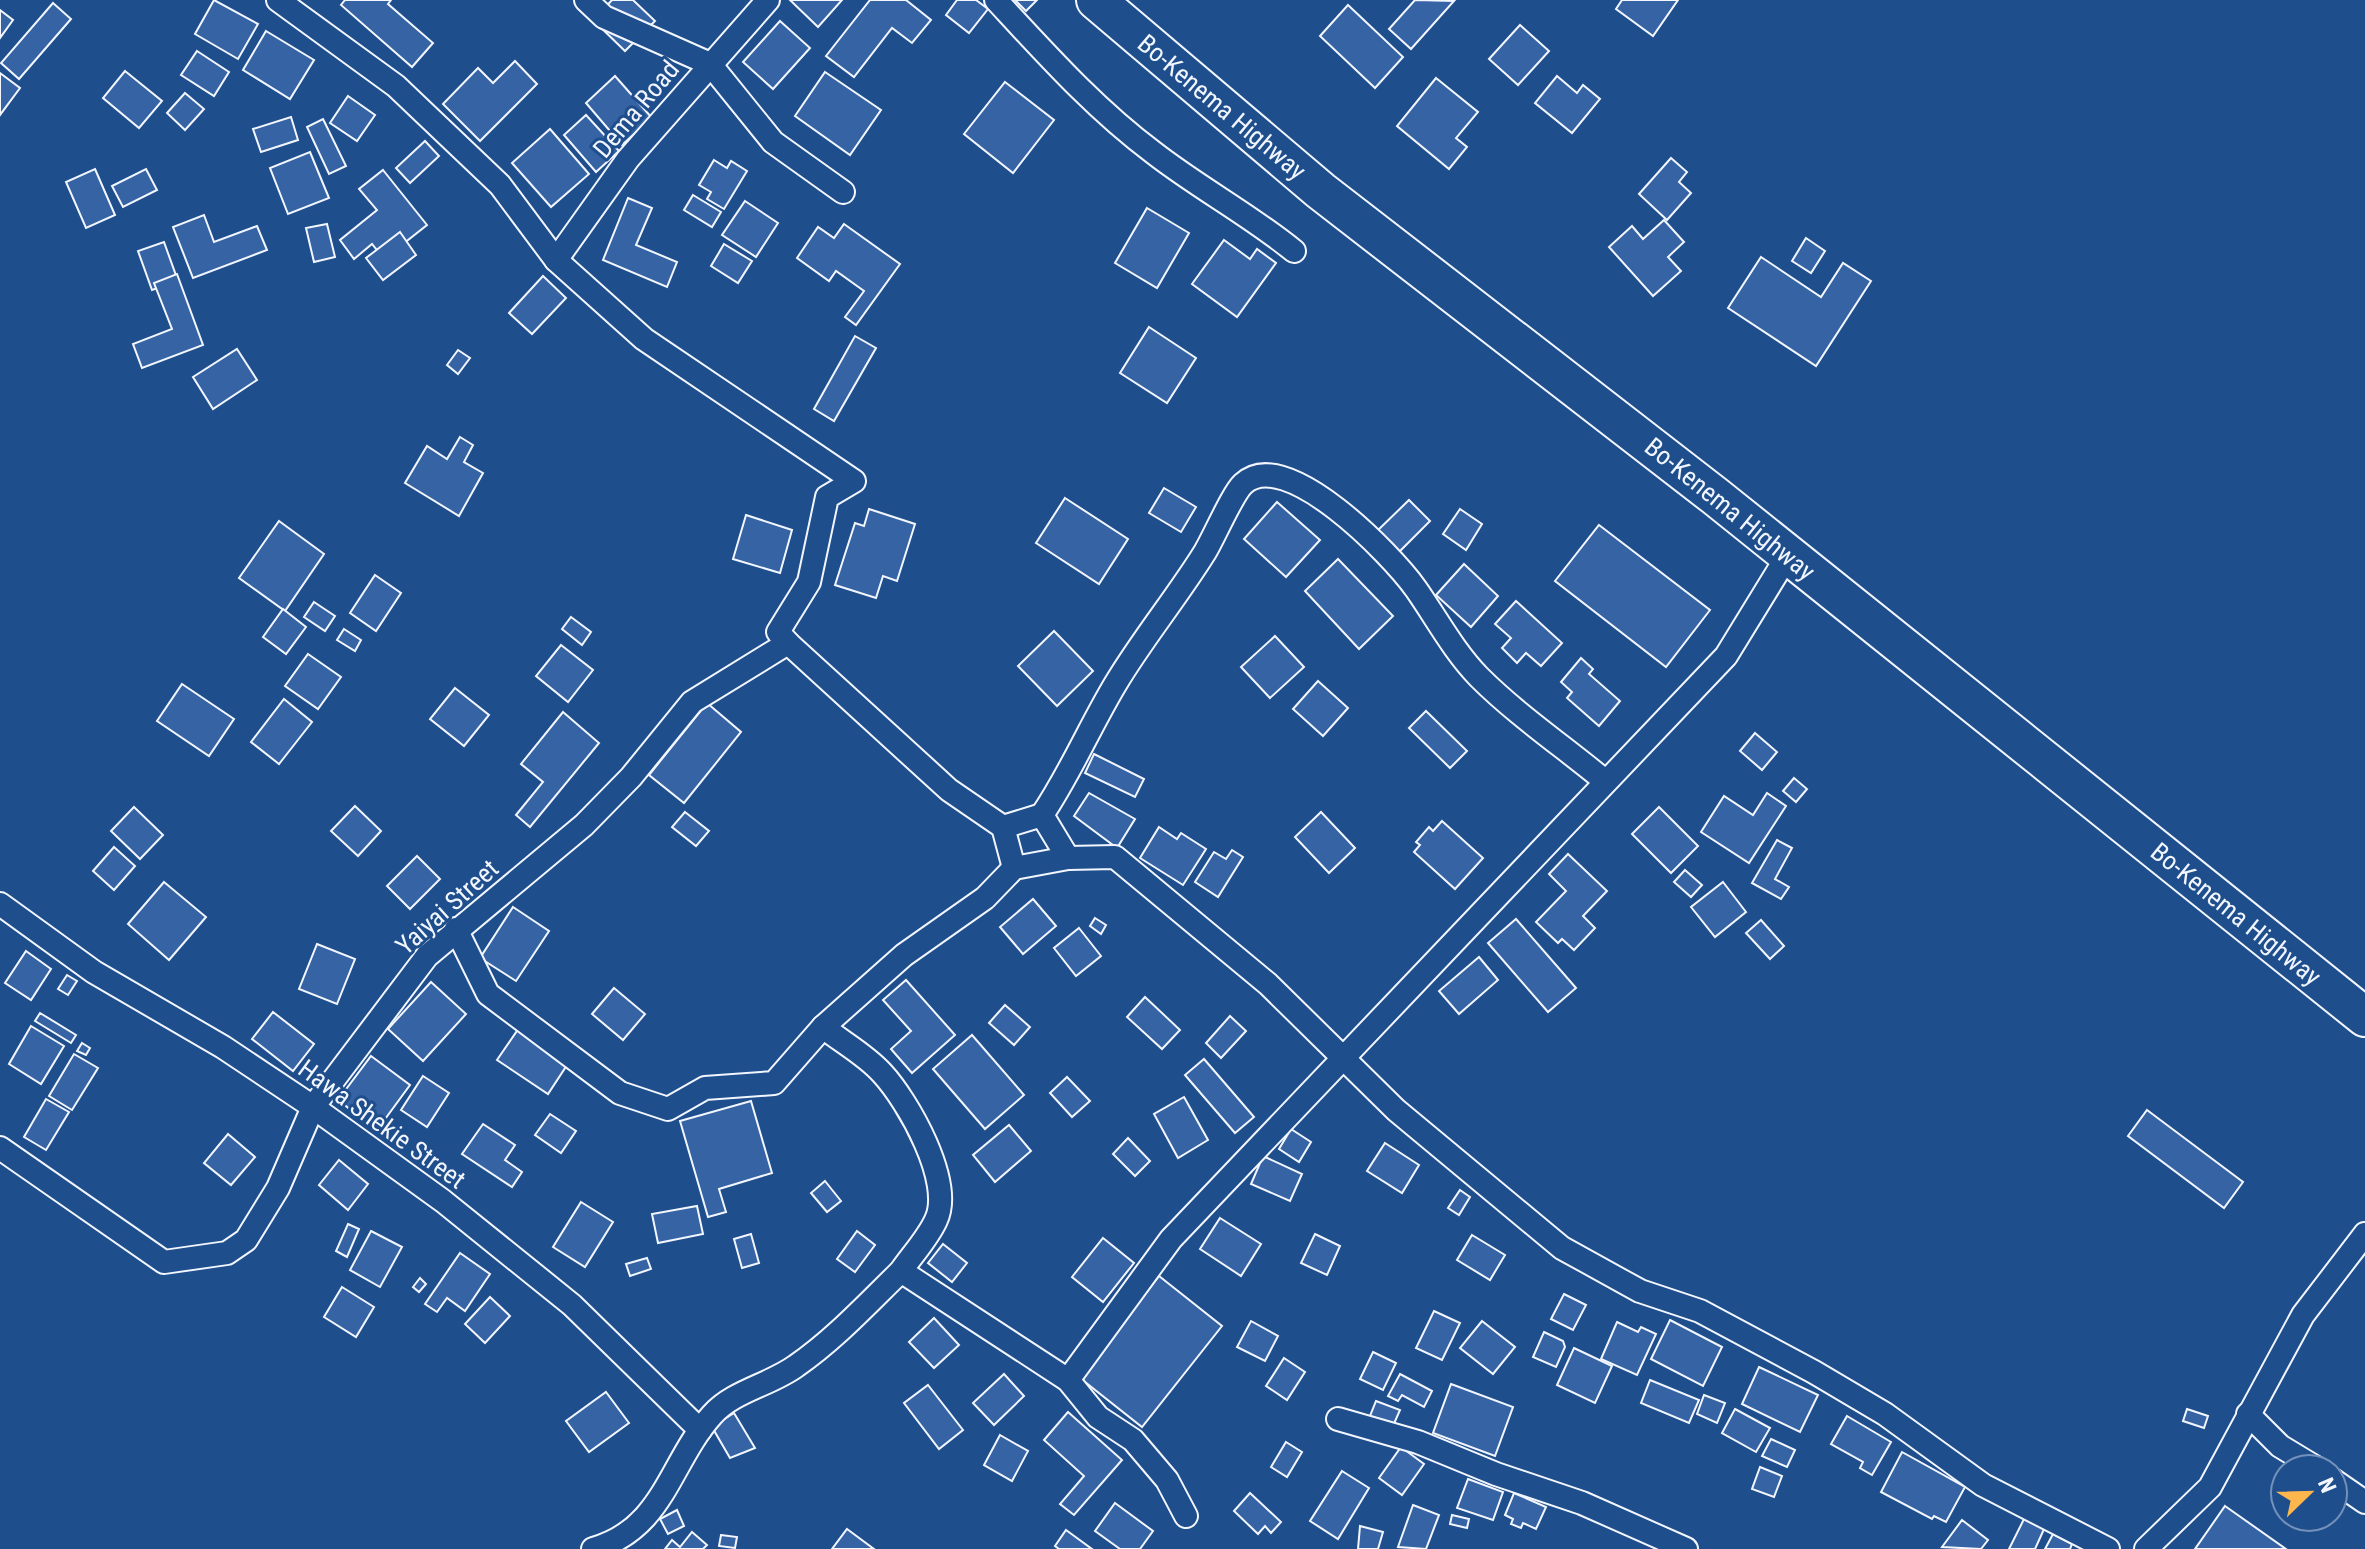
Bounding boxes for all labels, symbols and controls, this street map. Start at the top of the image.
street label: Bo-Kenema Highway [1132,28,1312,186]
street label: Dema Road [587,54,685,164]
street label: Bo-Kenema Highway [1639,431,1821,587]
street label: Bo-Kenema Highway [2145,836,2327,992]
street label: Yaiyai Street [390,853,504,961]
street label: Hawa Shekie Street [293,1053,471,1195]
north arrow [2269,1453,2349,1533]
text: N [2313,1474,2341,1496]

